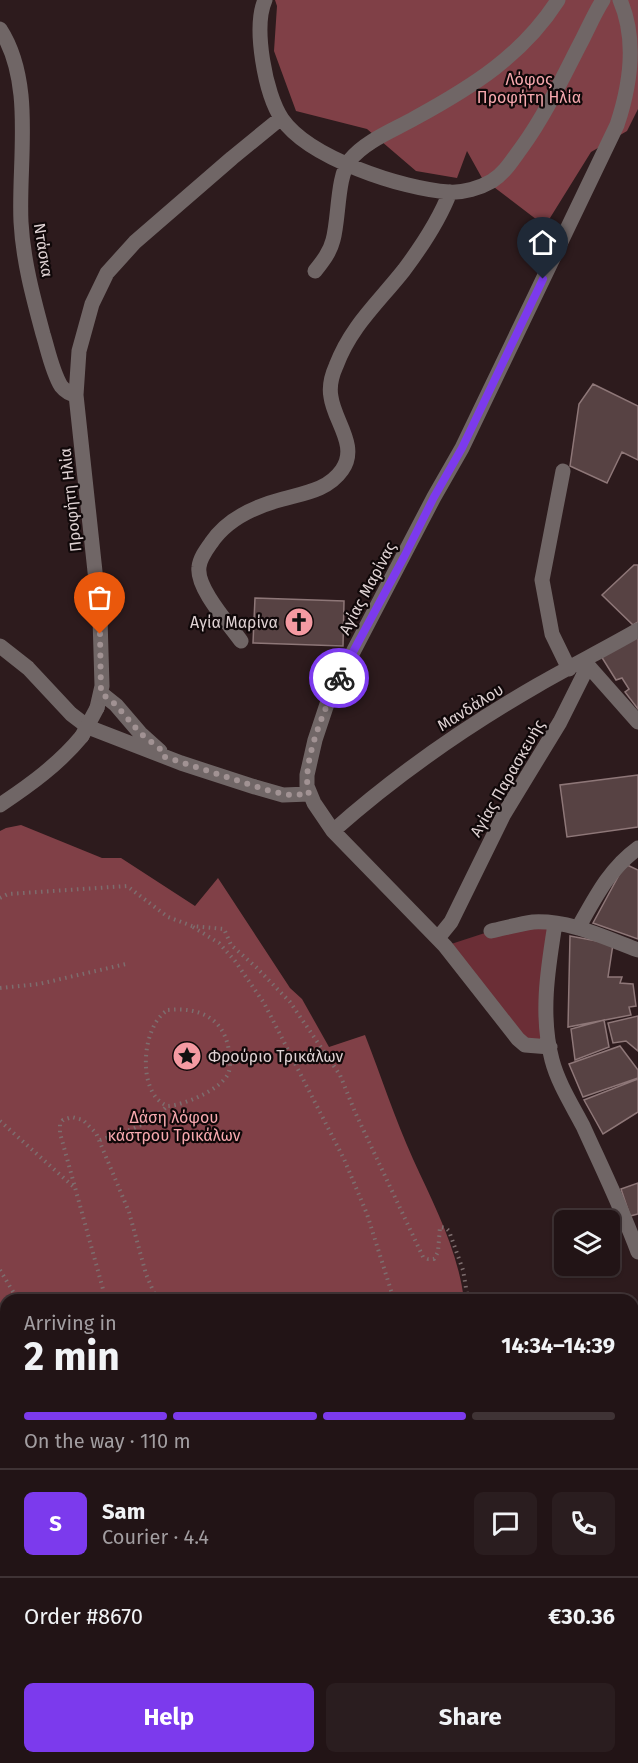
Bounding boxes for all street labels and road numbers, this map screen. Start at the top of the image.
street label: Ντάσκα [30,222,57,278]
street label: Προφήτη Ηλία [56,447,85,553]
street label: Αγίας Μαρίνας [335,538,400,638]
street label: Μανδάλου [434,680,507,735]
street label: Αγίας Παρασκευής [466,716,549,840]

